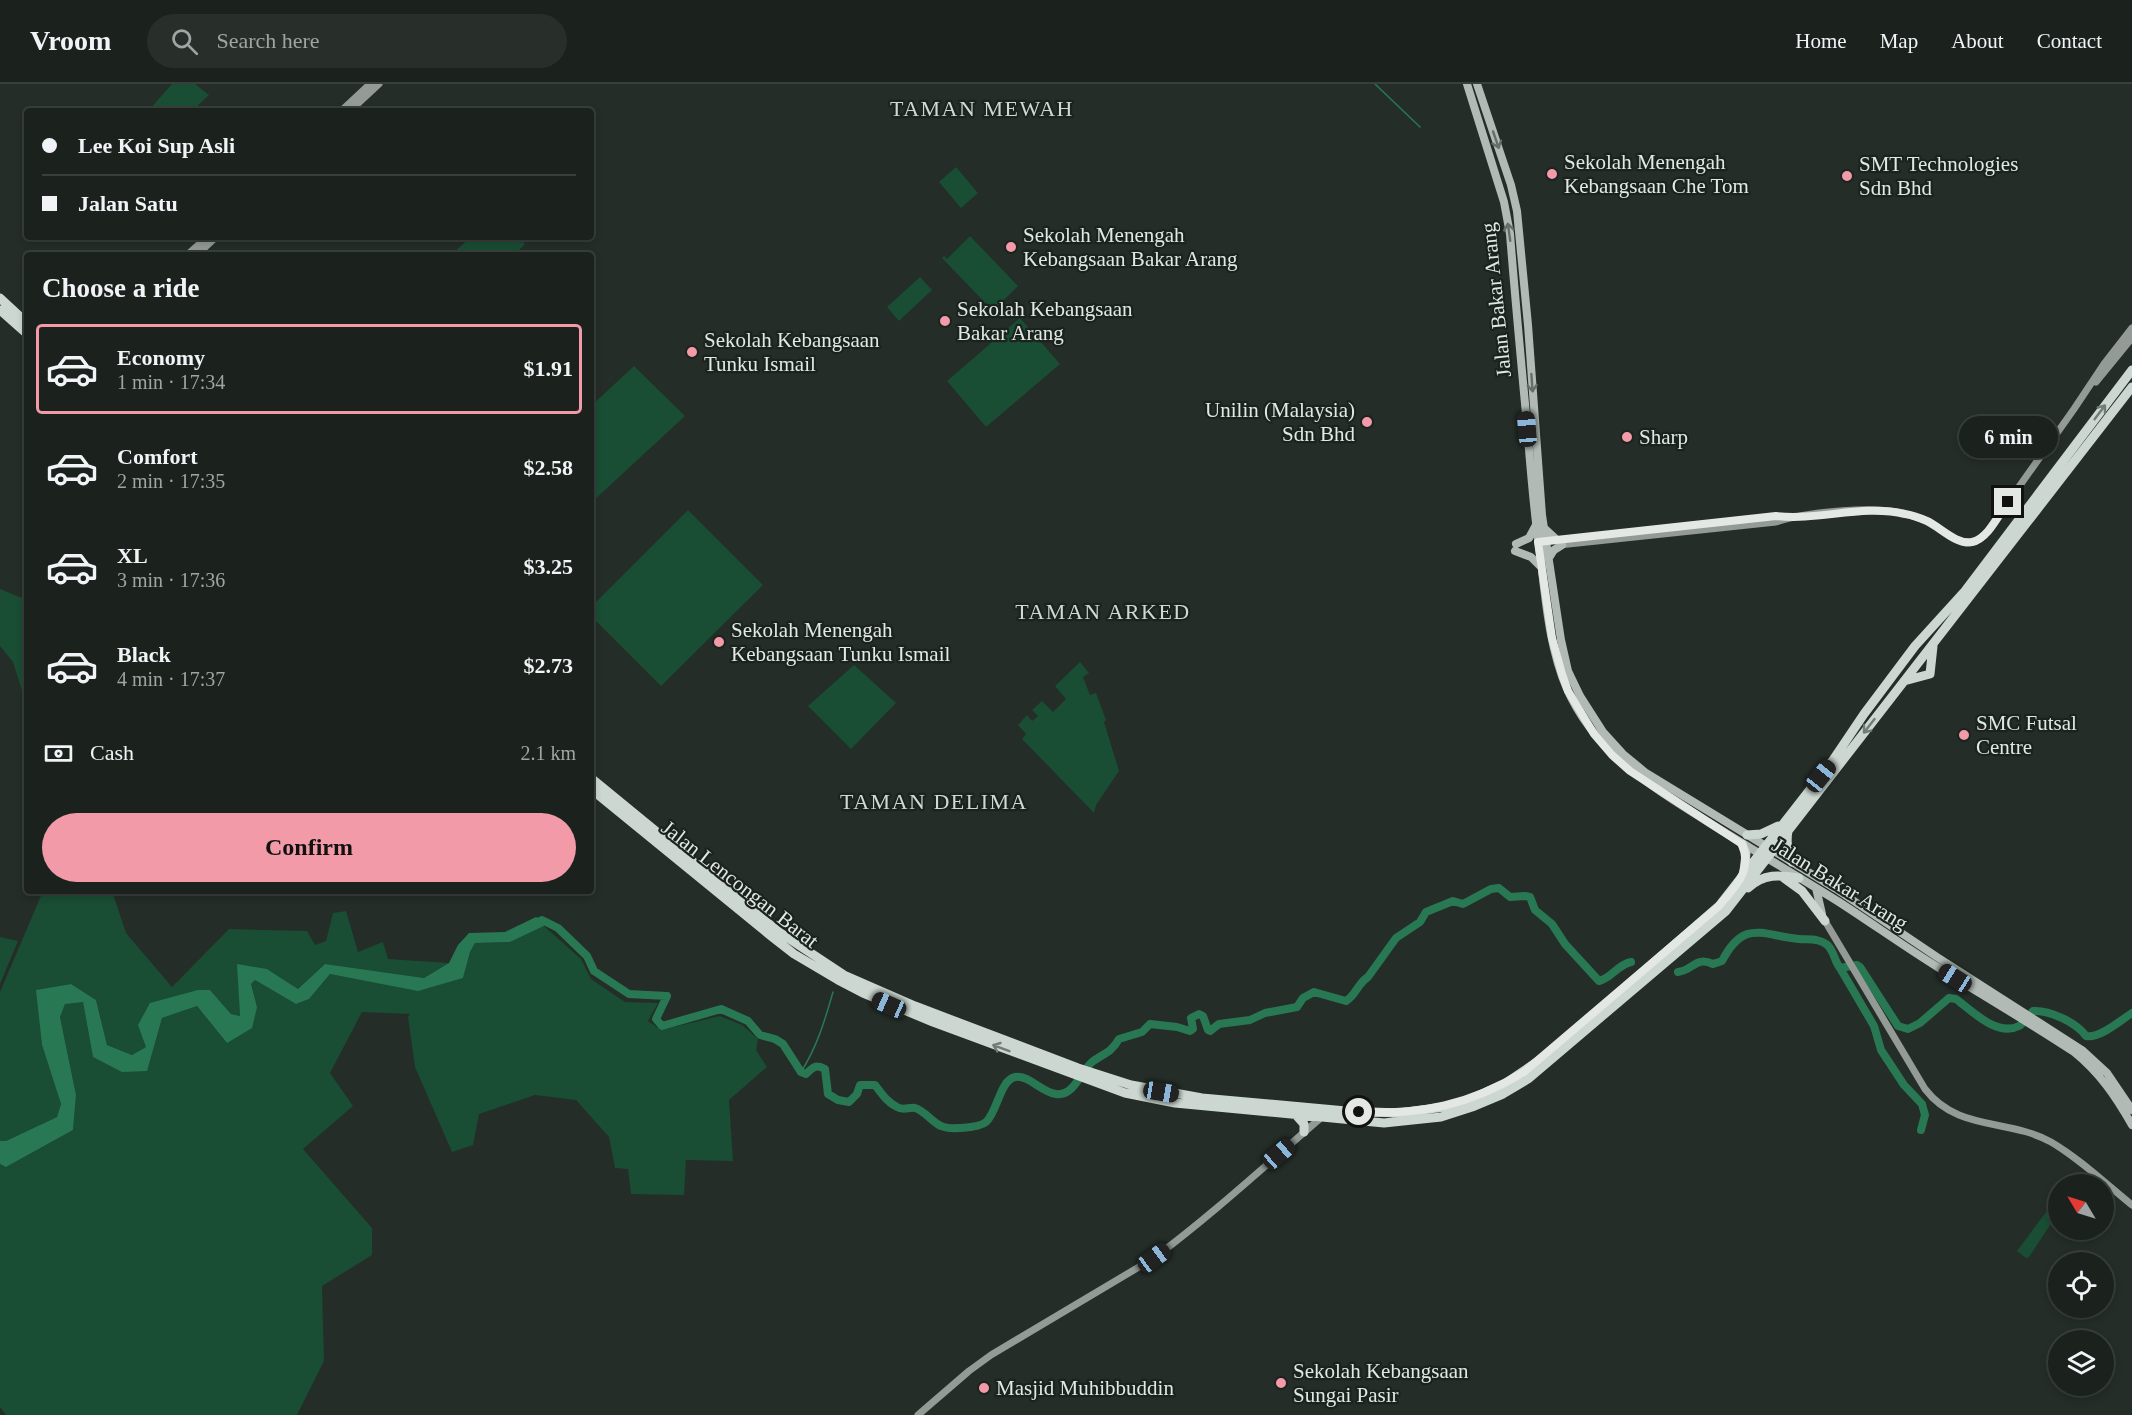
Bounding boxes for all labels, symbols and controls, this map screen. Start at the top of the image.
search box [147,14,567,68]
text: Vroom [30,25,111,56]
icon: search [168,25,201,58]
text: Search here [216,28,320,53]
text: Home [1795,29,1847,53]
text: Map [1880,29,1918,53]
text: About [1951,29,2004,53]
text: Contact [2037,29,2102,53]
district label: TAMAN MEWAH [890,96,1074,121]
one-way arrow [1491,130,1502,149]
text: Lee Koi Sup Asli [78,133,235,158]
place label: Sekolah Menengah Kebangsaan Che Tom [1564,150,1749,198]
place label: SMT Technologies Sdn Bhd [1859,152,2018,200]
marker: Sekolah Menengah Kebangsaan Che Tom [1545,167,1559,181]
marker: SMT Technologies Sdn Bhd [1840,169,1854,183]
text: Jalan Satu [78,191,178,216]
street label: Jalan Bakar Arang [1476,221,1516,378]
place label: Sekolah Menengah Kebangsaan Bakar Arang [1023,223,1238,271]
one-way arrow [1504,223,1515,243]
marker: Sekolah Menengah Kebangsaan Bakar Arang [1004,240,1018,254]
text: Choose a ride [42,273,200,303]
place label: Sekolah Kebangsaan Bakar Arang [957,297,1133,345]
marker: Sekolah Kebangsaan Bakar Arang [938,314,952,328]
place label: Sekolah Kebangsaan Tunku Ismail [704,328,880,376]
icon: car [45,342,99,396]
text: Economy [117,345,205,370]
marker: Sekolah Kebangsaan Tunku Ismail [685,345,699,359]
text: $1.91 [524,356,573,381]
text: 1 min · 17:34 [117,371,225,393]
one-way arrow [1527,373,1538,393]
place label: Unilin (Malaysia) Sdn Bhd [1205,398,1355,446]
one-way arrow [2094,404,2107,420]
car [1516,410,1538,448]
marker: Unilin (Malaysia) Sdn Bhd [1360,415,1374,429]
callout: 6 min [1958,415,2058,457]
place label: Sharp [1639,425,1688,449]
text: 6 min [1984,426,2033,448]
marker: Sharp [1620,430,1634,444]
icon: car [45,441,99,495]
text: Comfort [117,444,198,469]
text: $2.58 [524,455,573,480]
text: 2 min · 17:35 [117,470,225,492]
route end [1994,488,2021,515]
icon: car [45,540,99,594]
text: XL [117,543,148,568]
text: $3.25 [524,554,573,579]
text: 3 min · 17:36 [117,569,225,591]
district label: TAMAN ARKED [1015,599,1191,624]
place label: Sekolah Menengah Kebangsaan Tunku Ismail [731,618,950,666]
marker: Sekolah Menengah Kebangsaan Tunku Ismail [712,635,726,649]
icon: car [45,639,99,693]
text: Black [117,642,171,667]
text: $2.73 [524,653,573,678]
text: 4 min · 17:37 [117,668,225,690]
place label: SMC Futsal Centre [1976,711,2077,759]
one-way arrow [1862,717,1875,733]
marker: SMC Futsal Centre [1957,728,1971,742]
icon: cash [42,737,75,770]
text: Cash [90,740,134,765]
text: 2.1 km [520,742,576,764]
car [1803,756,1839,796]
district label: TAMAN DELIMA [840,789,1028,814]
button: Confirm [42,813,576,882]
street label: Jalan Lencongan Barat [657,815,823,953]
street label: Jalan Bakar Arang [1768,833,1913,936]
car [1935,961,1975,995]
car [869,989,909,1021]
one-way arrow [992,1042,1010,1053]
car [1142,1080,1180,1104]
route start [1345,1098,1372,1125]
car [1260,1135,1298,1173]
north arrow [2048,1174,2114,1240]
map controls [2048,1174,2114,1396]
car [1134,1240,1174,1276]
button: locate [2048,1252,2114,1318]
button: layers [2048,1330,2114,1396]
place label: Sekolah Kebangsaan Sungai Pasir [1293,1359,1469,1407]
place label: Masjid Muhibbuddin [996,1376,1174,1400]
marker: Sekolah Kebangsaan Sungai Pasir [1274,1376,1288,1390]
marker: Masjid Muhibbuddin [977,1381,991,1395]

